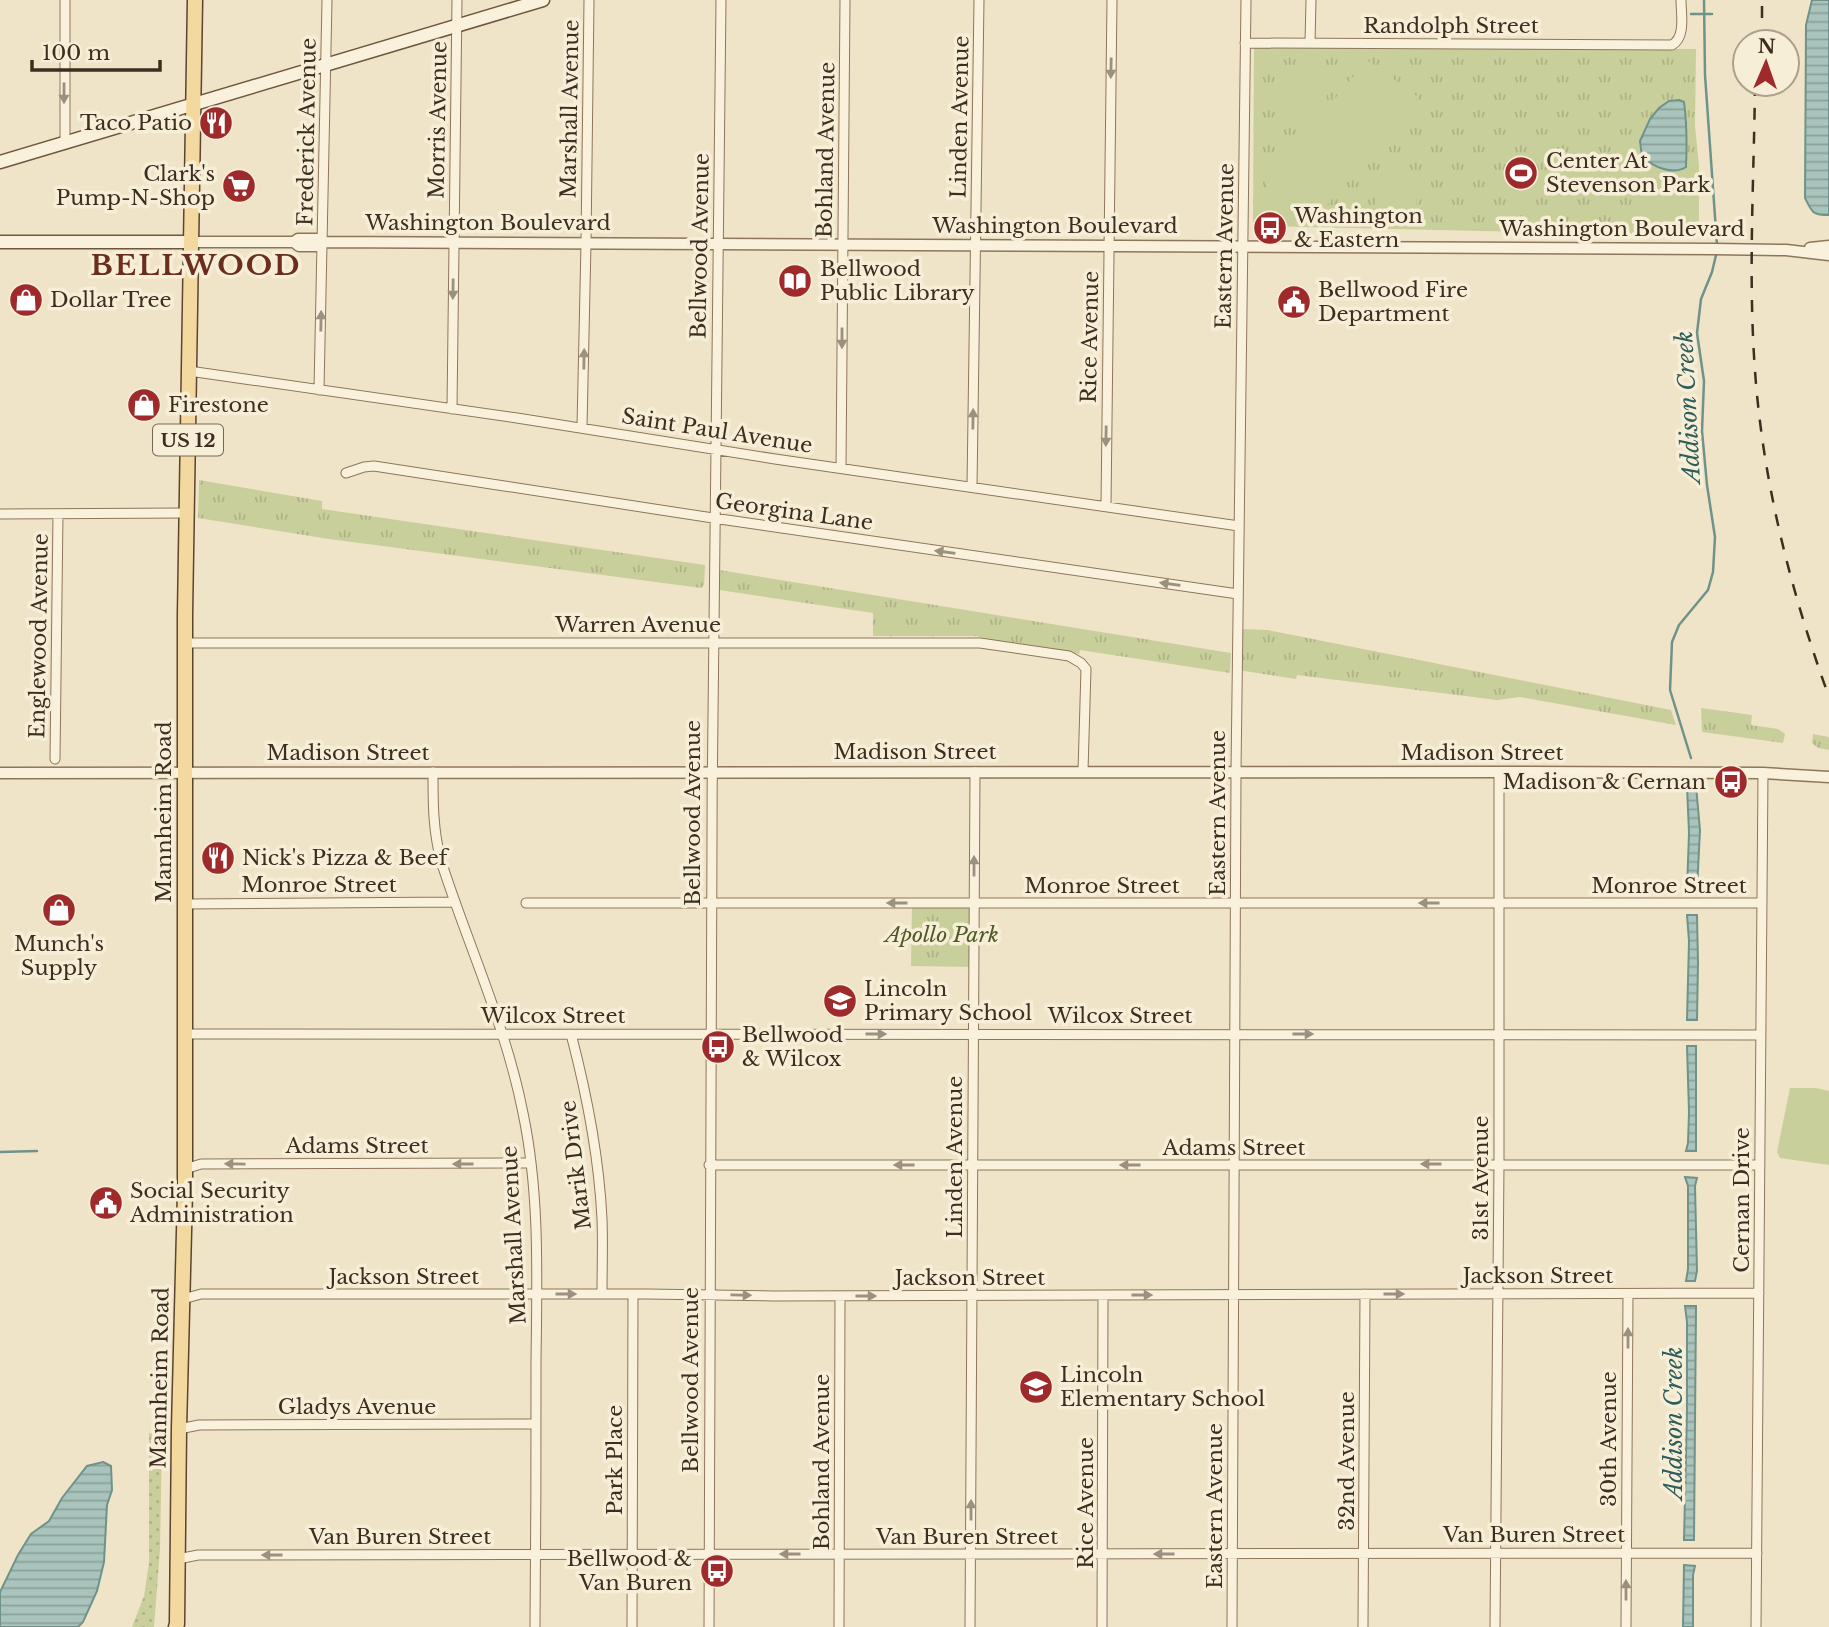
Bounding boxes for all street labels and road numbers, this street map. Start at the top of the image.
street label: Randolph Street [1363,13,1539,39]
street label: Marshall Avenue [555,19,585,199]
street label: Linden Avenue [946,35,974,199]
street label: Frederick Avenue [292,38,322,226]
street label: Morris Avenue [424,41,452,199]
street label: Bohland Avenue [811,62,841,238]
street label: Bellwood Avenue [685,153,715,339]
street label: Eastern Avenue [1211,163,1239,329]
street label: Washington Boulevard [364,210,611,236]
street label: Washington Boulevard [931,213,1178,239]
street label: Washington Boulevard [1498,216,1745,242]
street label: Rice Avenue [1076,271,1104,403]
street label: Saint Paul Avenue [620,403,814,459]
road number: US 12 [153,424,223,456]
street label: Georgina Lane [713,488,875,536]
street label: Englewood Avenue [24,533,54,739]
street label: Warren Avenue [554,612,721,638]
street label: Bellwood Avenue [680,720,706,906]
street label: Mannheim Road [151,721,177,903]
street label: Eastern Avenue [1205,730,1231,896]
street label: Madison Street [834,739,996,765]
street label: Madison Street [267,740,429,766]
street label: Madison Street [1401,740,1563,766]
street label: Monroe Street [241,872,397,898]
street label: Monroe Street [1024,873,1180,899]
street label: Monroe Street [1591,873,1747,899]
street label: Wilcox Street [480,1003,625,1029]
street label: Wilcox Street [1047,1003,1192,1029]
street label: Linden Avenue [942,1076,968,1238]
street label: Marik Drive [555,1099,597,1231]
street label: 31st Avenue [1468,1116,1494,1240]
street label: Cernan Drive [1729,1127,1755,1273]
street label: Adams Street [285,1133,429,1159]
street label: Adams Street [1162,1135,1306,1161]
street label: Marshall Avenue [496,1145,532,1325]
street label: Jackson Street [1460,1263,1613,1289]
street label: Jackson Street [326,1264,479,1290]
street label: Jackson Street [892,1265,1045,1291]
street label: Mannheim Road [145,1287,175,1469]
street label: Bellwood Avenue [678,1287,704,1473]
street label: 30th Avenue [1596,1371,1622,1507]
street label: Bohland Avenue [809,1374,835,1550]
street label: 32nd Avenue [1334,1391,1360,1531]
street label: Gladys Avenue [278,1394,436,1420]
street label: Park Place [602,1405,628,1515]
street label: Eastern Avenue [1202,1423,1228,1589]
street label: Rice Avenue [1073,1437,1099,1569]
street label: Van Buren Street [1442,1522,1625,1548]
street label: Van Buren Street [308,1524,491,1550]
street label: Van Buren Street [875,1524,1058,1550]

